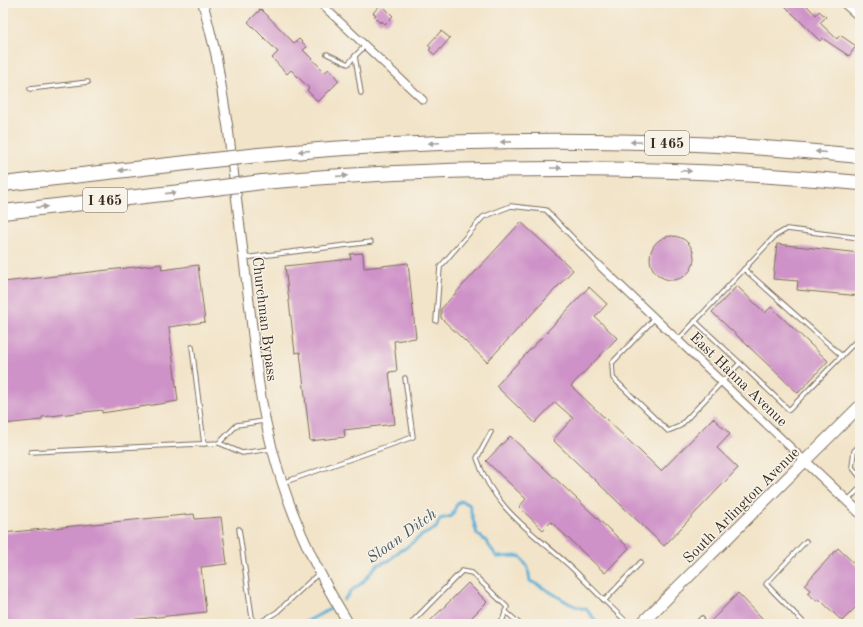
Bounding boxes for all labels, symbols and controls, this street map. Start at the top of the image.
road number: I 465 [645,131,689,155]
one-way arrow [499,139,512,145]
one-way arrow [629,139,642,145]
one-way arrow [428,140,440,147]
one-way arrow [298,148,310,155]
one-way arrow [815,149,827,156]
one-way arrow [550,165,563,171]
one-way arrow [118,167,130,174]
one-way arrow [680,168,693,174]
one-way arrow [336,173,348,180]
road number: I 465 [83,188,127,212]
one-way arrow [165,189,177,196]
one-way arrow [36,204,48,211]
street label: Churchman Bypass [248,256,279,382]
street label: East Hanna Avenue [687,330,789,430]
street label: South Arlington Avenue [681,445,803,567]
water label: Sloan Ditch [364,506,440,567]

